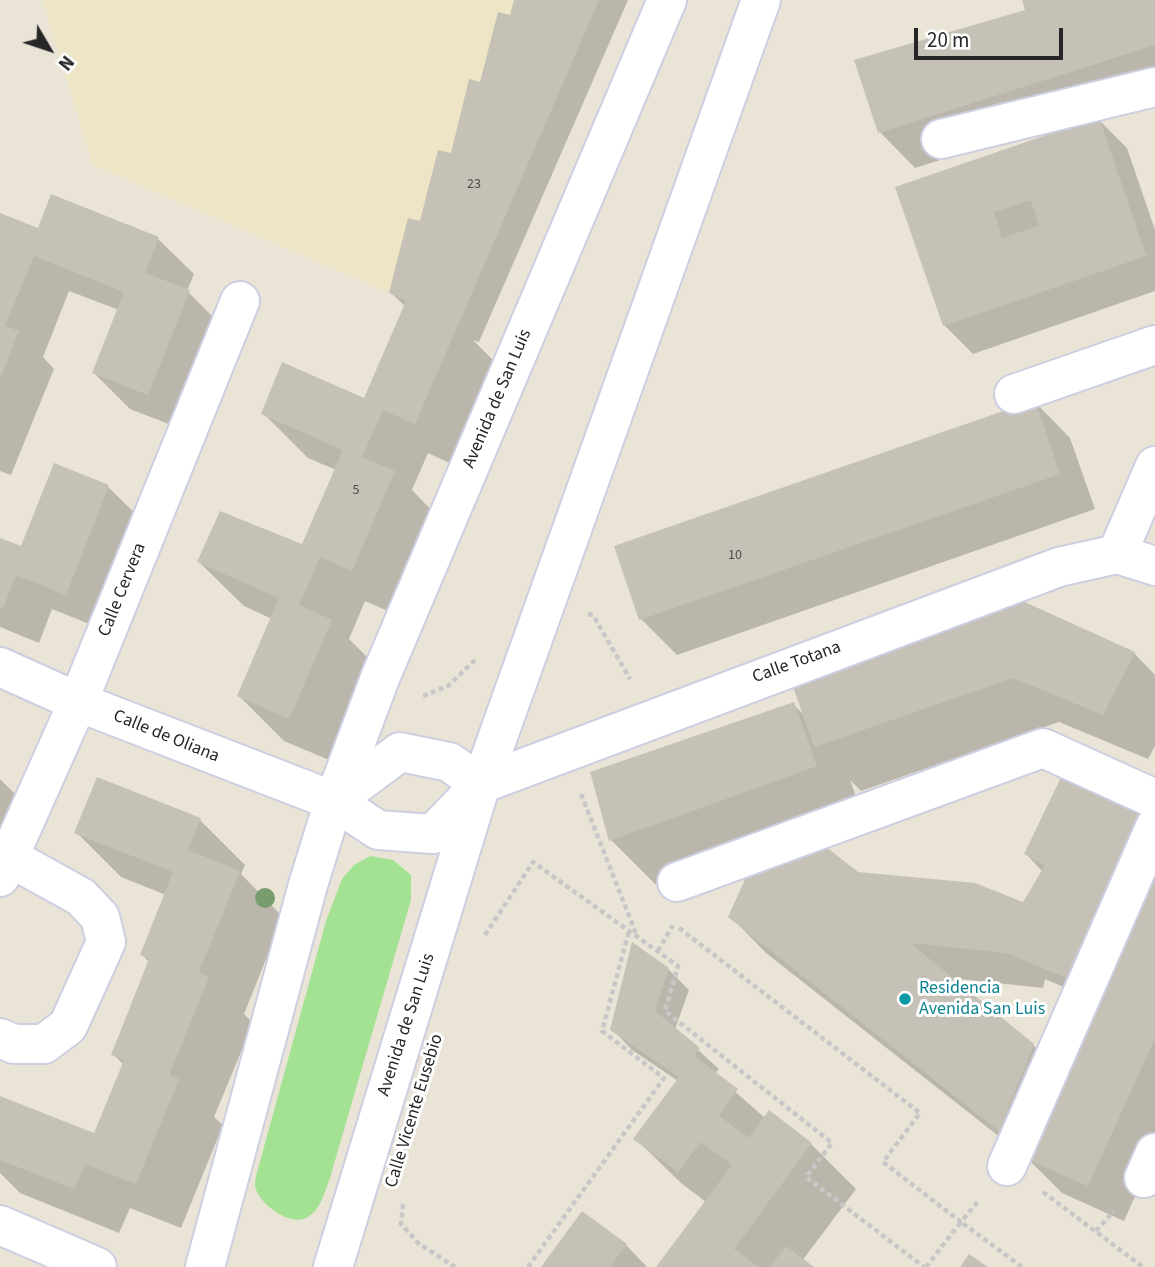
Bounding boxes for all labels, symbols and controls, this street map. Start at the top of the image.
north arrow [14,14,84,84]
scale bar [917,14,1066,58]
text: 20 m [927,25,969,55]
text: N [51,49,80,76]
house number: 23 [467,177,481,193]
street label: Avenida de San Luis [459,326,537,472]
house number: 5 [353,483,359,499]
street label: Calle Cervera [94,540,152,640]
house number: 10 [728,548,742,564]
street label: Calle Totana [750,637,844,689]
street label: Calle de Oliana [110,706,222,768]
street label: Avenida de San Luis [374,951,440,1099]
place label: Residencia Avenida San Luis [919,978,1045,1020]
marker: Residencia Avenida San Luis [897,991,913,1007]
street label: Calle Vicente Eusebio [381,1032,449,1190]

